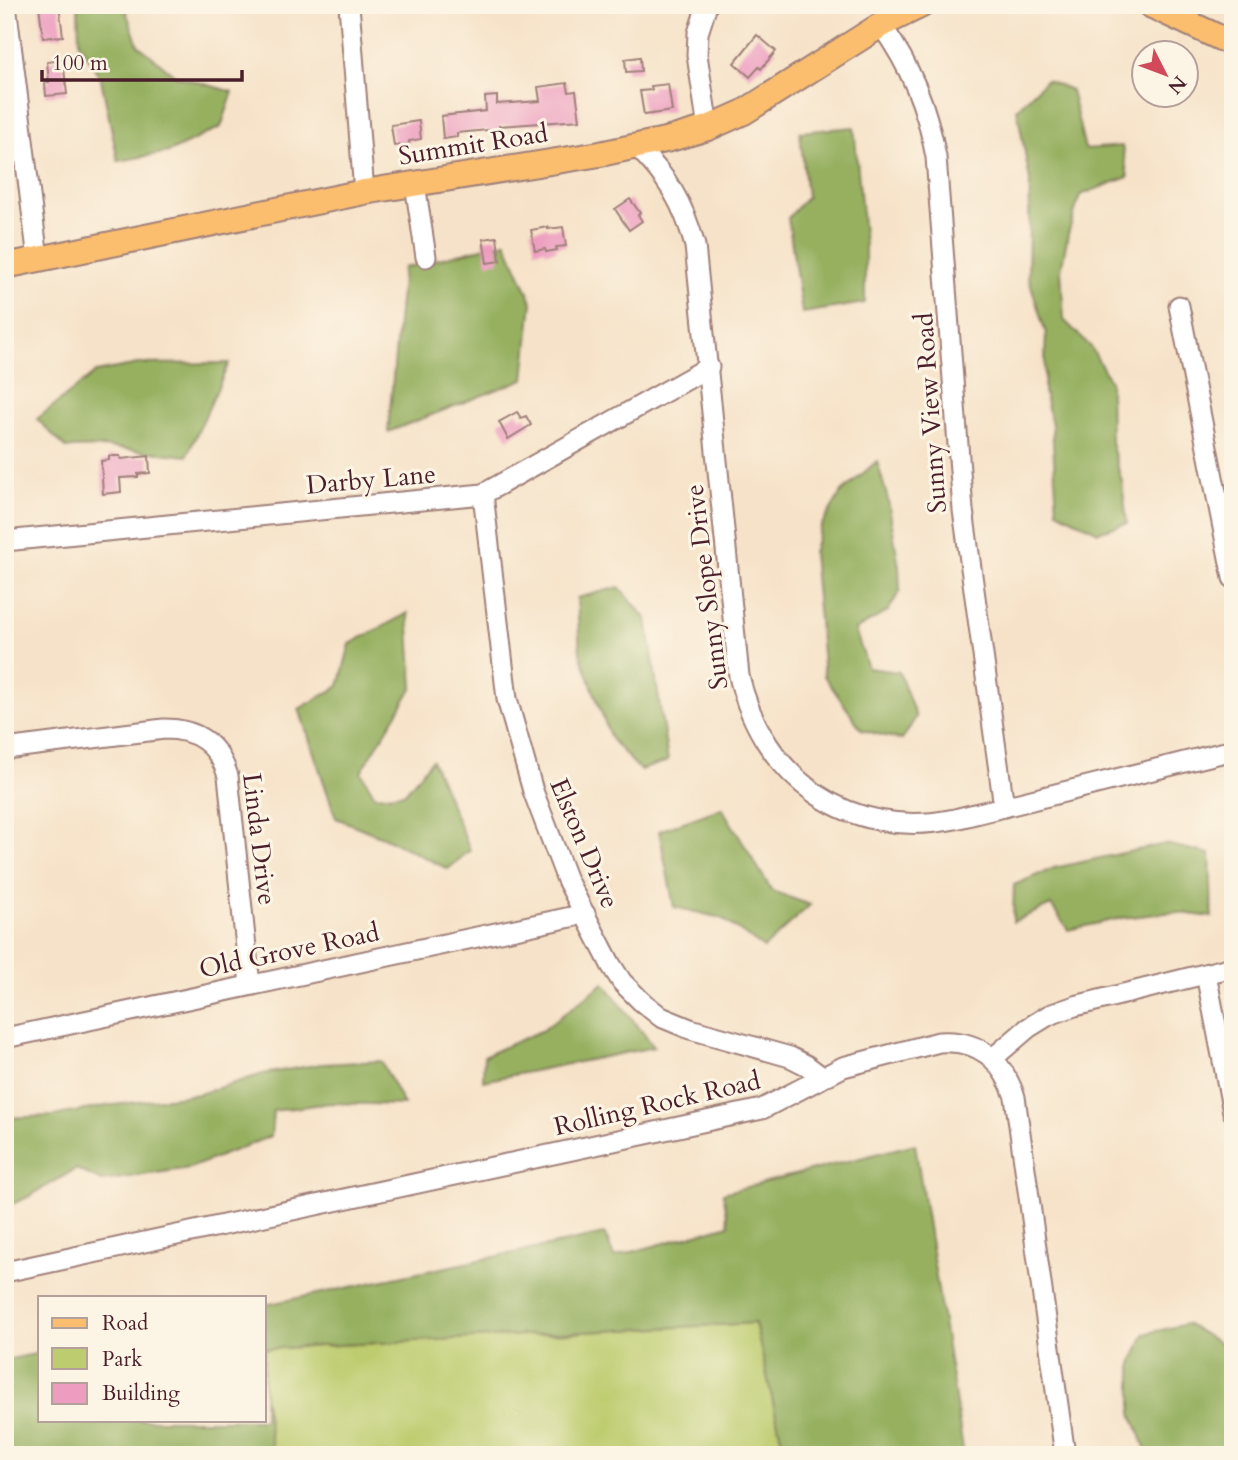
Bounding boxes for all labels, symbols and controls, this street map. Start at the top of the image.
scale bar [42,38,242,82]
north arrow [1130,38,1200,108]
text: 100 m [52,49,108,78]
text: N [1161,70,1192,100]
street label: Summit Road [396,115,551,174]
street label: Sunny View Road [906,311,955,514]
street label: Darby Lane [305,456,437,503]
street label: Sunny Slope Drive [677,482,736,692]
street label: Linda Drive [234,771,285,907]
street label: Elston Drive [541,773,628,914]
street label: Old Grove Road [196,914,382,987]
street label: Rolling Rock Road [550,1063,764,1144]
legend [38,1296,266,1422]
text: Road [102,1309,148,1338]
text: Park [102,1345,143,1374]
text: Building [102,1379,180,1408]

